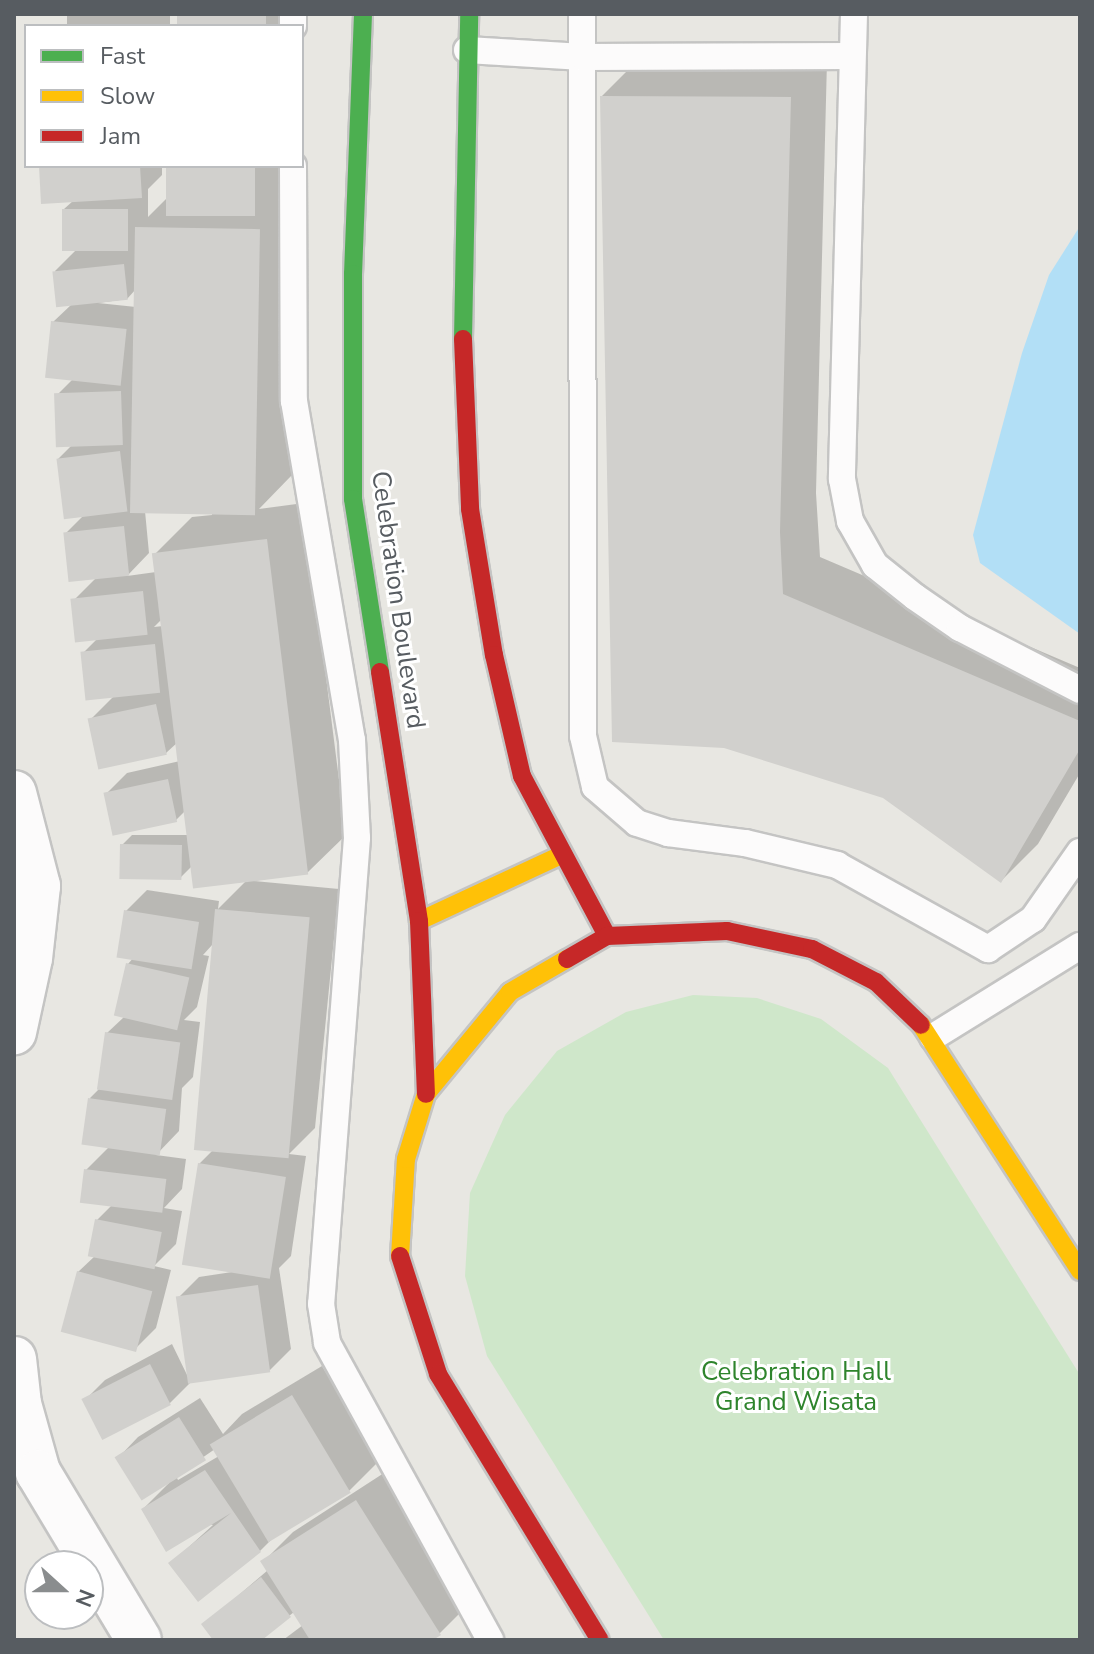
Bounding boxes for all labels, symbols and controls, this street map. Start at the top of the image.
legend [24,24,304,168]
text: Fast [100,40,145,72]
text: Slow [100,80,155,112]
text: Jam [100,120,141,152]
street label: Celebration Boulevard [364,469,432,731]
park label: Celebration Hall Grand Wisata [701,1356,891,1418]
north arrow [24,1550,104,1630]
text: N [68,1585,101,1611]

